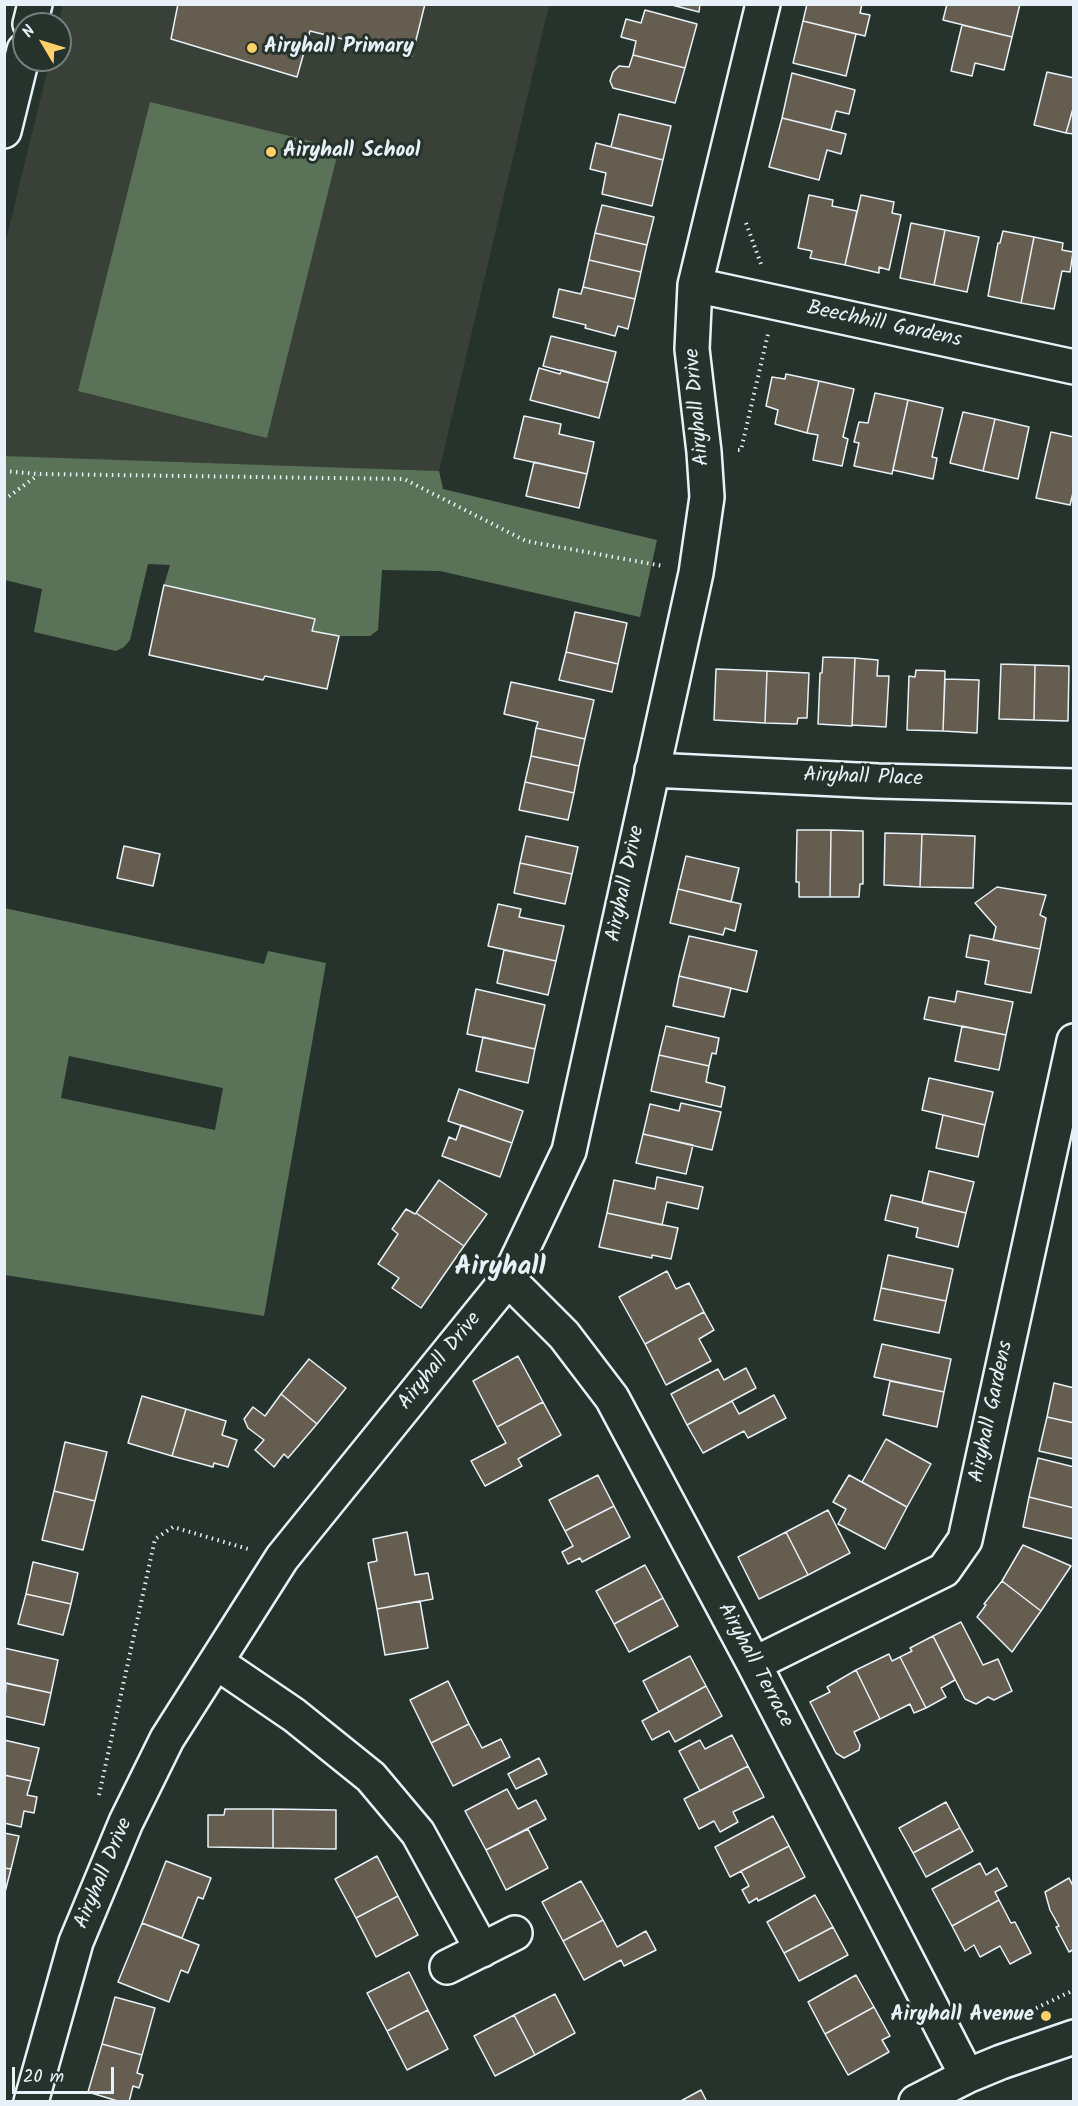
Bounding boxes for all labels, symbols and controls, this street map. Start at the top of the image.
north arrow [12,12,72,72]
text: N [16,20,42,44]
place label: Airyhall Primary [264,35,414,61]
marker: Airyhall Primary [245,41,259,55]
place label: Airyhall School [283,139,420,165]
marker: Airyhall School [264,145,278,159]
street label: Beechhill Gardens [804,297,964,355]
street label: Airyhall Drive [681,347,717,467]
street label: Airyhall Place [803,764,923,794]
street label: Airyhall Drive [602,824,652,944]
district label: Airyhall [454,1253,546,1285]
street label: Airyhall Drive [394,1308,488,1416]
street label: Airyhall Gardens [966,1339,1020,1485]
street label: Airyhall Terrace [711,1599,797,1733]
street label: Airyhall Drive [70,1815,140,1933]
place label: Airyhall Avenue [891,2003,1034,2029]
marker: Airyhall Avenue [1039,2009,1053,2023]
scale bar [15,2055,117,2093]
text: 20 m [23,2063,64,2092]

